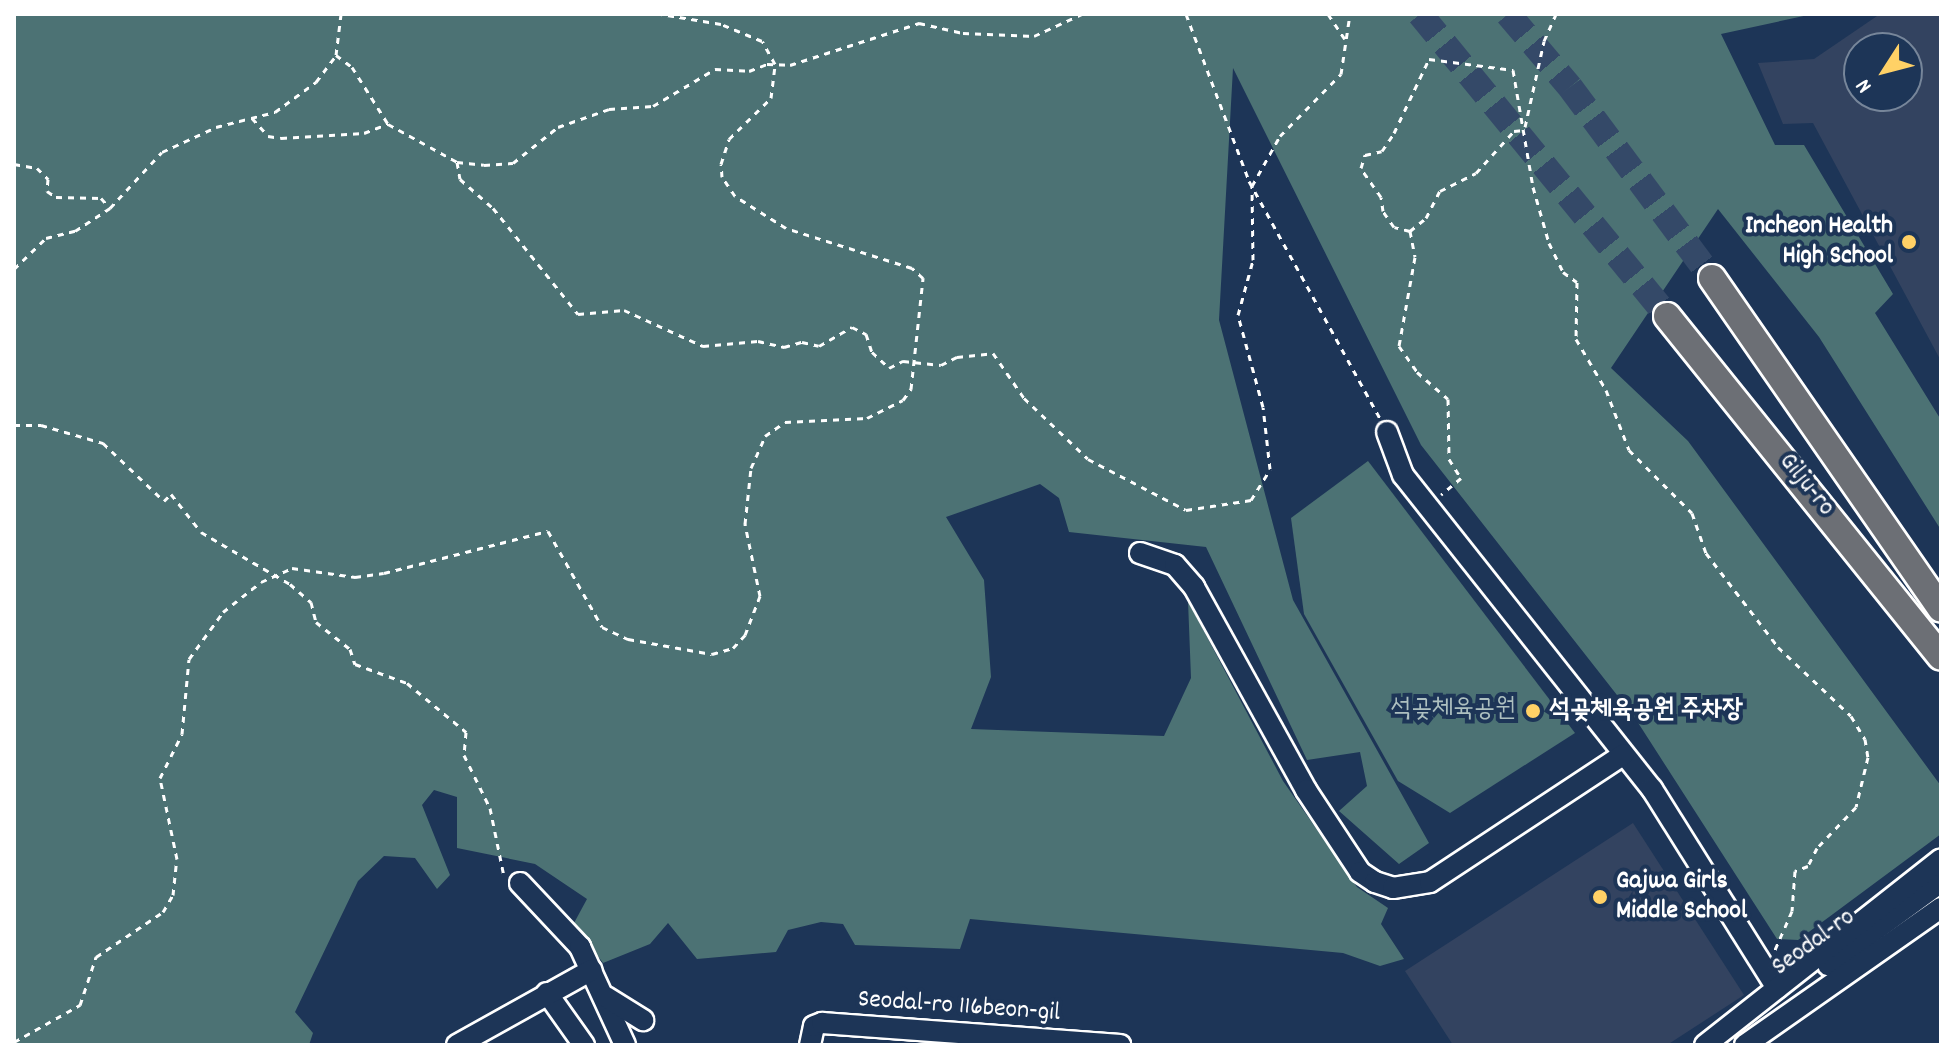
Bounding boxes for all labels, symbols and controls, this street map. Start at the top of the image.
north arrow [1843,32,1923,112]
text: N [1849,72,1881,99]
place label: Incheon Health High School [1745,211,1893,272]
marker: Incheon Health High School [1900,233,1918,251]
street label: Gilju-ro [1771,447,1841,523]
park label: 석곶체육공원 [1390,694,1516,726]
place label: 석곶체육공원 주차장 [1549,695,1743,727]
marker: 석곶체육공원 주차장 [1524,702,1542,720]
place label: Gajwa Girls Middle School [1616,866,1747,928]
marker: Gajwa Girls Middle School [1591,888,1609,906]
street label: Seodal-ro [1766,902,1862,984]
street label: Seodal-ro 116beon-gil [857,984,1061,1030]

